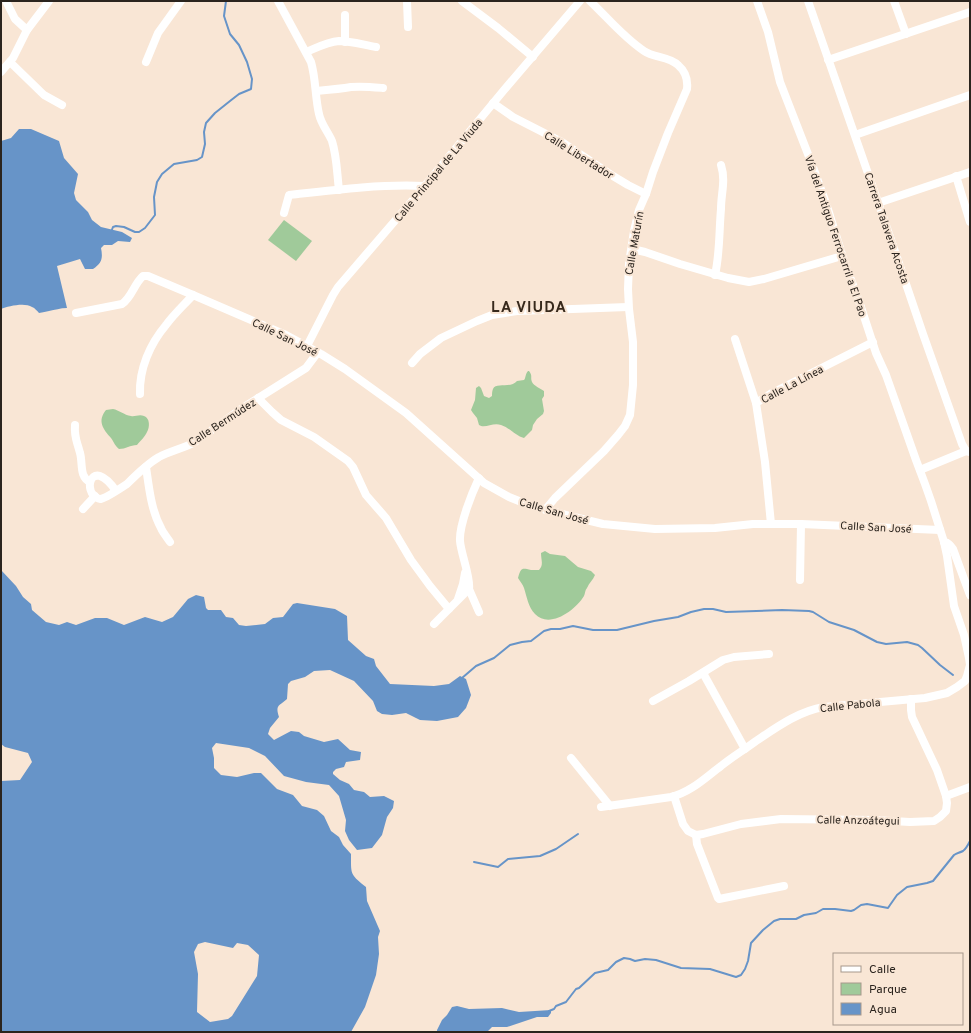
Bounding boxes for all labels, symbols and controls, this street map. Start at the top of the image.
street label: Calle Principal de La Viuda [392,116,486,225]
street label: Calle Libertador [541,129,616,183]
street label: Vía del Antiguo Ferrocarril a El Pao [801,154,869,319]
street label: Carrera Talavera Acosta [860,171,912,286]
street label: Calle Maturín [622,210,647,276]
district label: LA VIUDA [491,299,567,318]
street label: Calle San José [249,316,320,360]
street label: Calle La Línea [759,362,826,407]
street label: Calle Bermúdez [186,396,259,450]
street label: Calle San José [517,495,590,529]
street label: Calle San José [840,519,912,537]
street label: Calle Pabola [819,696,881,716]
street label: Calle Anzoátegui [816,813,900,829]
legend [833,953,963,1025]
text: Calle [869,962,896,978]
text: Parque [869,982,907,998]
text: Agua [869,1002,897,1018]

